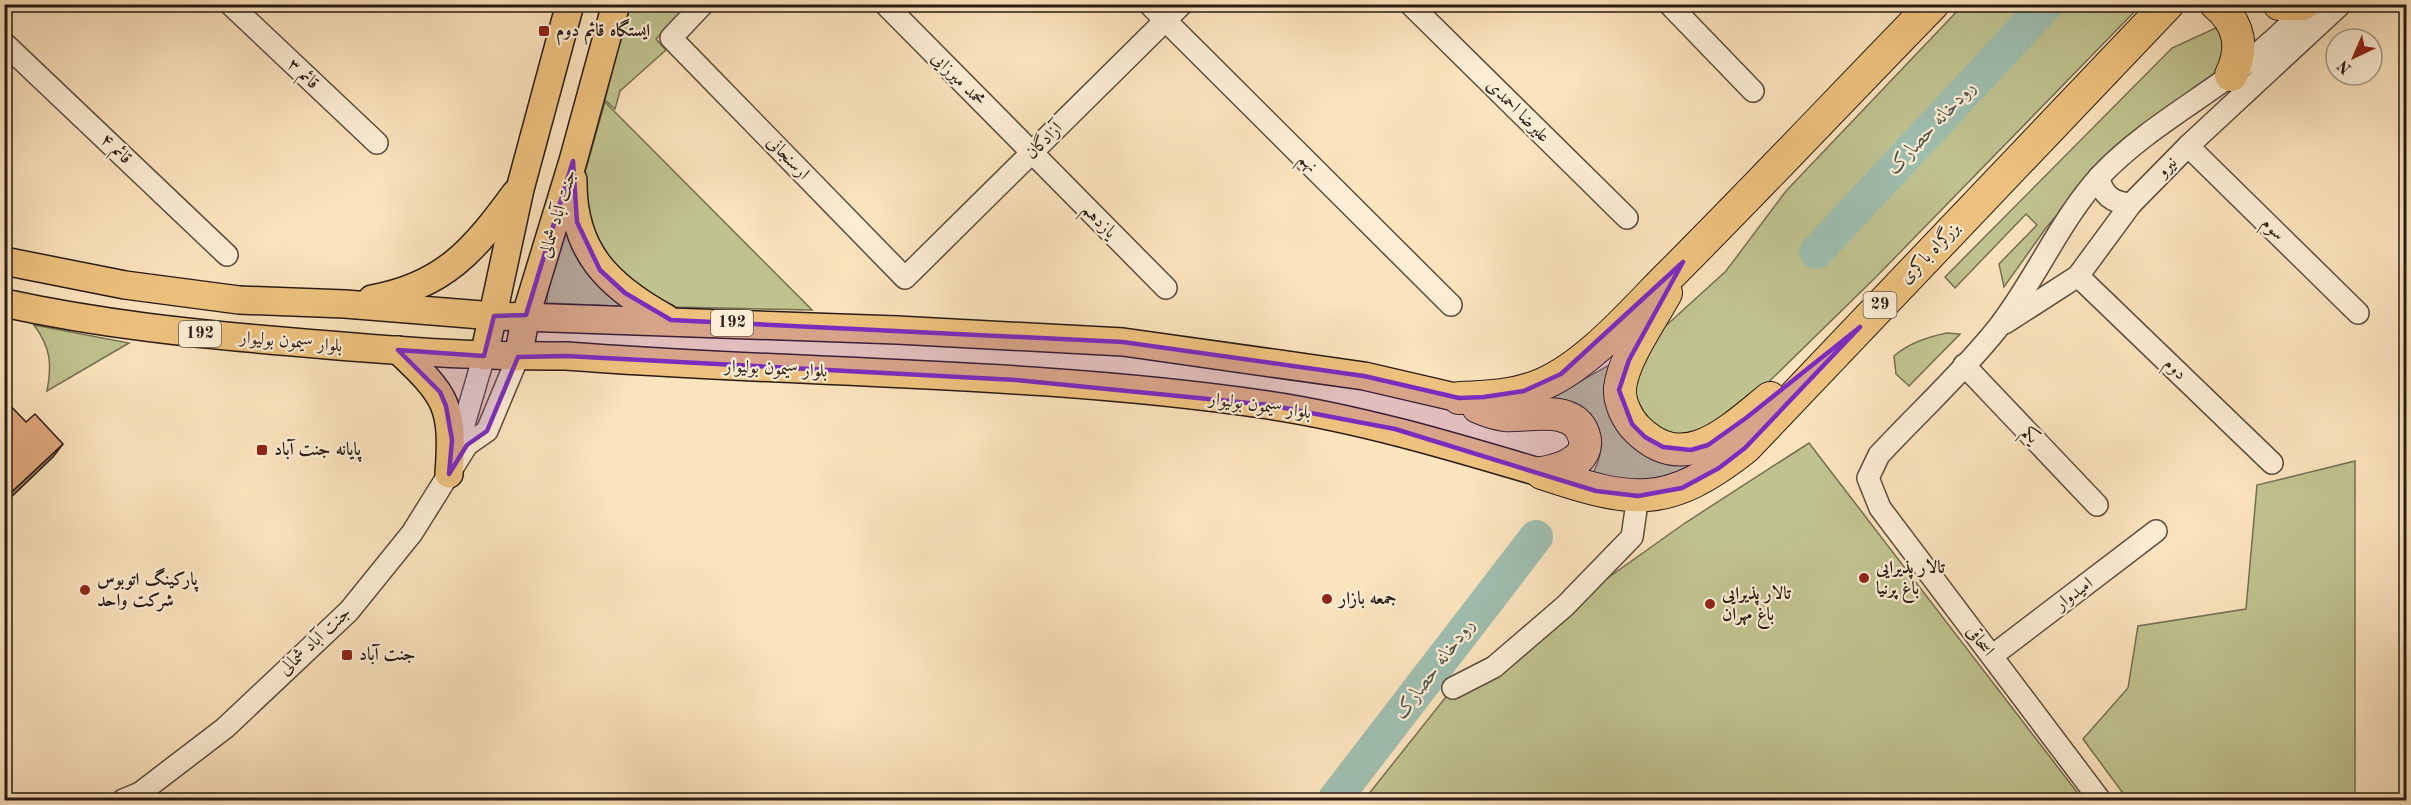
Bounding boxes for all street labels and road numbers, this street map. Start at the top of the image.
street label: محمد میرزایی [926,49,988,111]
street label: قائم ۳ [280,55,322,97]
street label: علیرضا احمدی [1482,76,1553,147]
street label: آزادگان [1020,116,1068,164]
street label: قائم ۴ [93,130,135,172]
street label: ارسنجانی [763,133,813,184]
street label: نهم [1290,150,1321,181]
street label: نیرو [2152,153,2181,183]
street label: جنت آباد شمالی [534,167,581,261]
street label: یازدهم [1073,200,1121,248]
street label: سوم [2254,214,2288,248]
street label: بزرگراه باکری [1894,216,1964,288]
road number: 29 [1864,292,1896,318]
road number: 192 [711,310,753,336]
road number: 192 [179,321,221,347]
street label: بلوار سیمون بولیوار [237,328,343,356]
street label: دوم [2156,354,2190,388]
street label: بلوار سیمون بولیوار [722,357,828,382]
street label: بلوار سیمون بولیوار [1206,390,1312,423]
street label: یکم [2013,422,2045,453]
street label: امیدوار [2050,574,2097,616]
street label: جنت آباد شمالی [274,602,355,679]
street label: اسحاقی [1963,622,1998,660]

